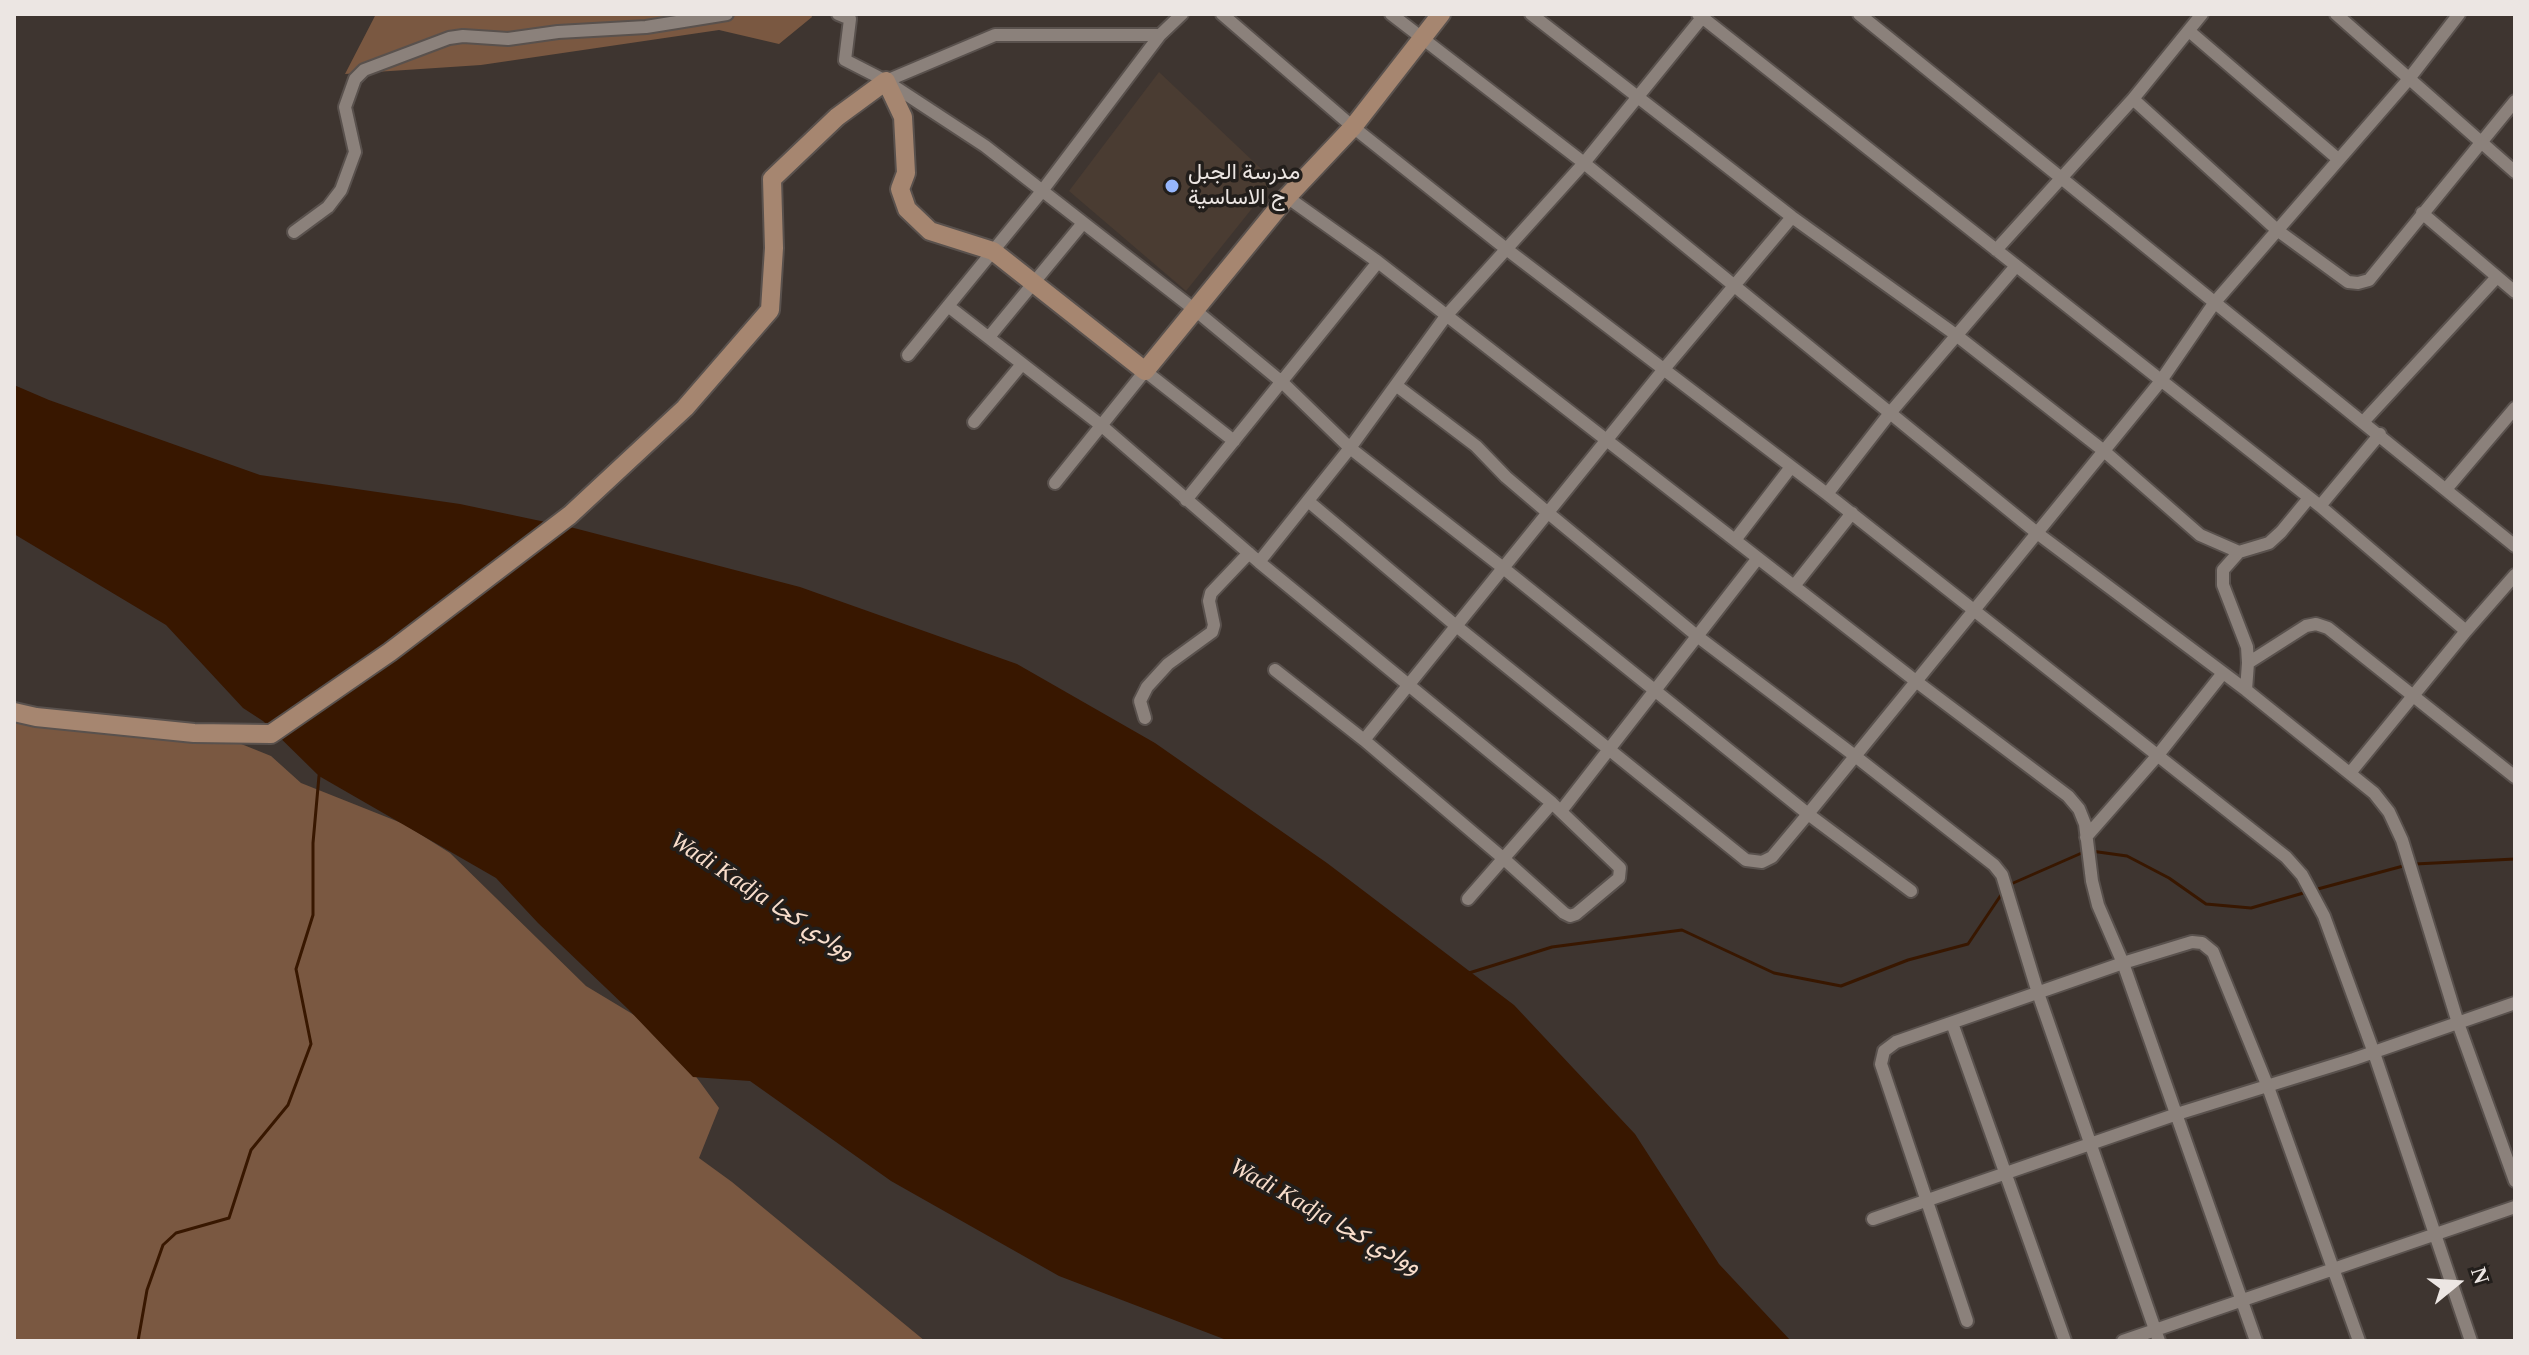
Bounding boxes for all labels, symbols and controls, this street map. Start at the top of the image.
place label: مدرسة الجبل ج الاساسية [1188,160,1300,212]
marker: مدرسة الجبل ج الاساسية [1163,177,1181,195]
water label: Wadi Kadja ووادي كجا [665,827,859,967]
water label: Wadi Kadja ووادي كجا [1225,1153,1425,1281]
north arrow [2417,1243,2497,1323]
text: N [2466,1264,2495,1287]

